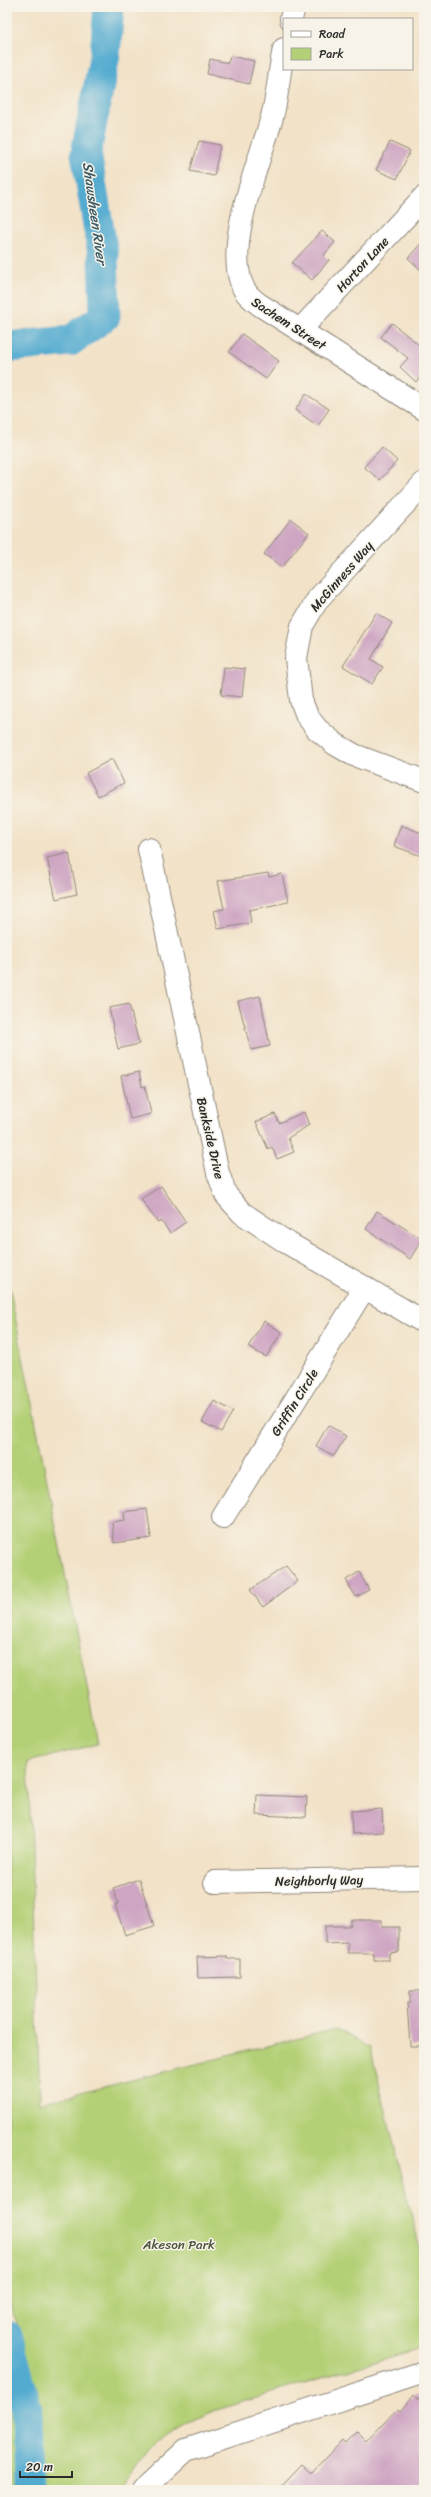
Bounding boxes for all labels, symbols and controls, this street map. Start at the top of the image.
legend [283,18,413,70]
text: Road [319,23,346,45]
text: Park [319,43,344,65]
water label: Shawsheen River [75,160,114,269]
street label: Horton Lane [330,231,395,298]
street label: Sachem Street [247,291,331,357]
street label: McGinness Way [304,535,379,617]
street label: Bankside Drive [190,1095,231,1182]
street label: Griffin Circle [265,1364,324,1441]
street label: Neighborly Way [275,1868,364,1893]
park label: Akeson Park [142,2233,215,2256]
scale bar [20,2453,72,2479]
text: 20 m [26,2456,53,2478]

